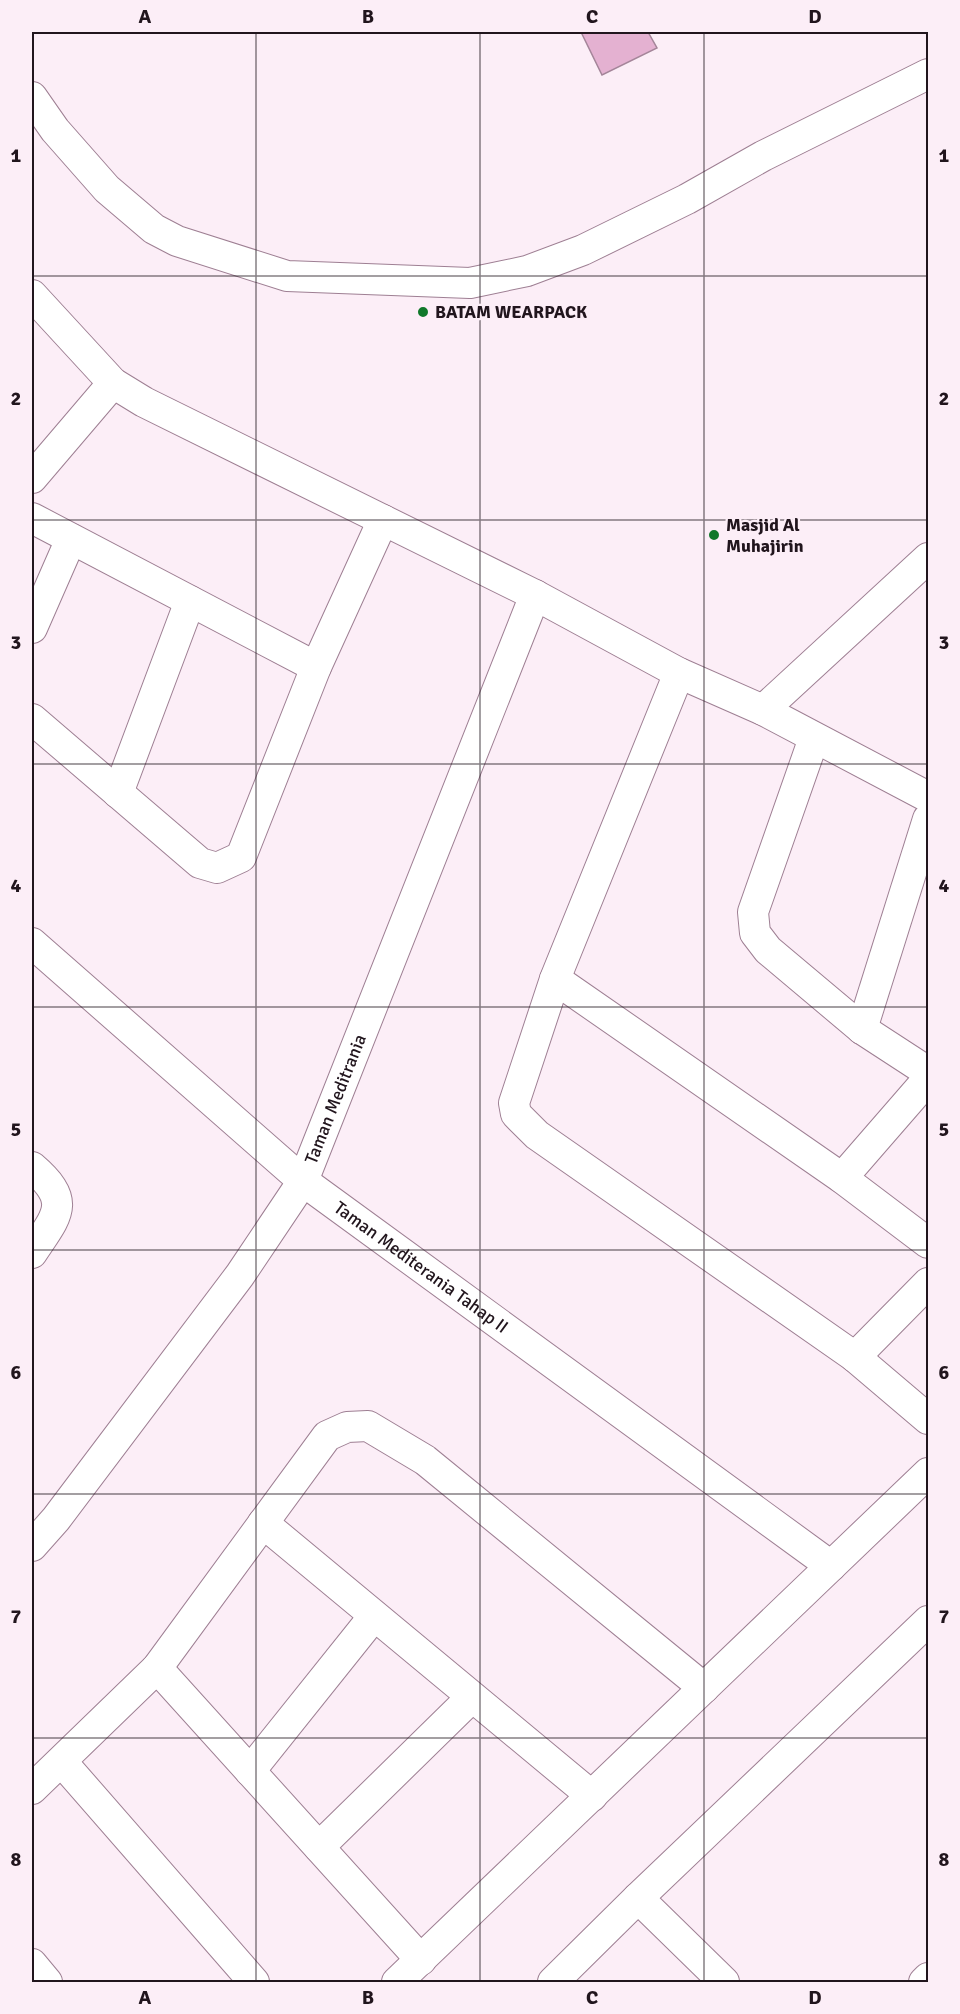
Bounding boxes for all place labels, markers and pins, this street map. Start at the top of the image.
place label: BATAM WEARPACK [435,301,588,323]
marker: BATAM WEARPACK [416,305,430,319]
place label: Masjid Al Muhajirin [726,514,804,557]
marker: Masjid Al Muhajirin [707,528,721,542]

